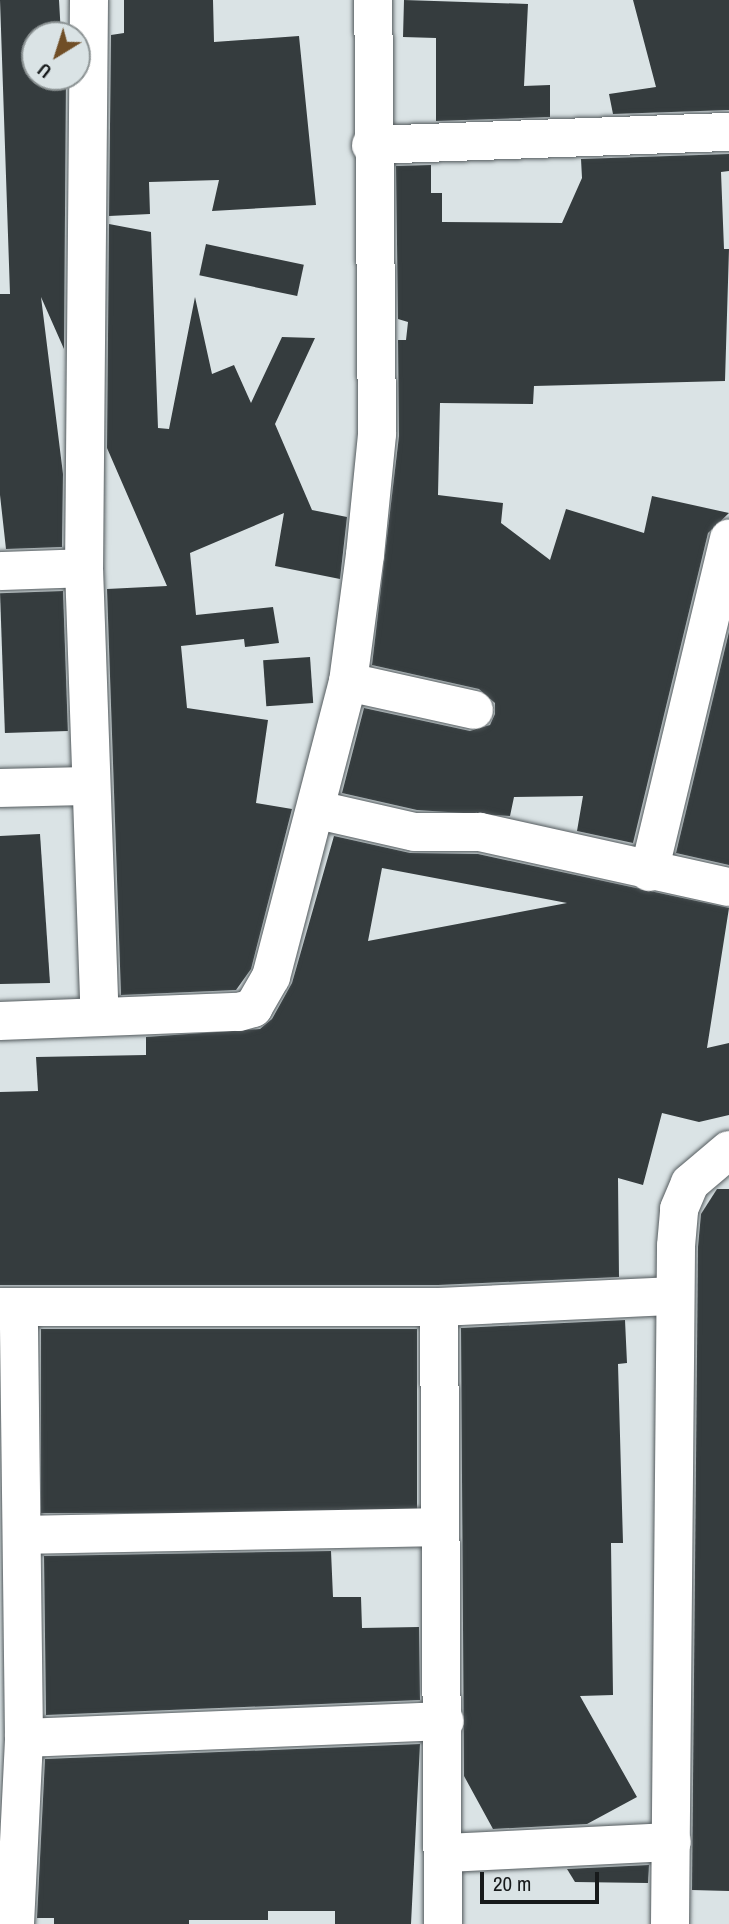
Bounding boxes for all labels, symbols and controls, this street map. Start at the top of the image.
north arrow [21,21,91,91]
text: U [32,57,57,85]
scale bar [484,1857,603,1901]
text: 20 m [493,1869,531,1898]

